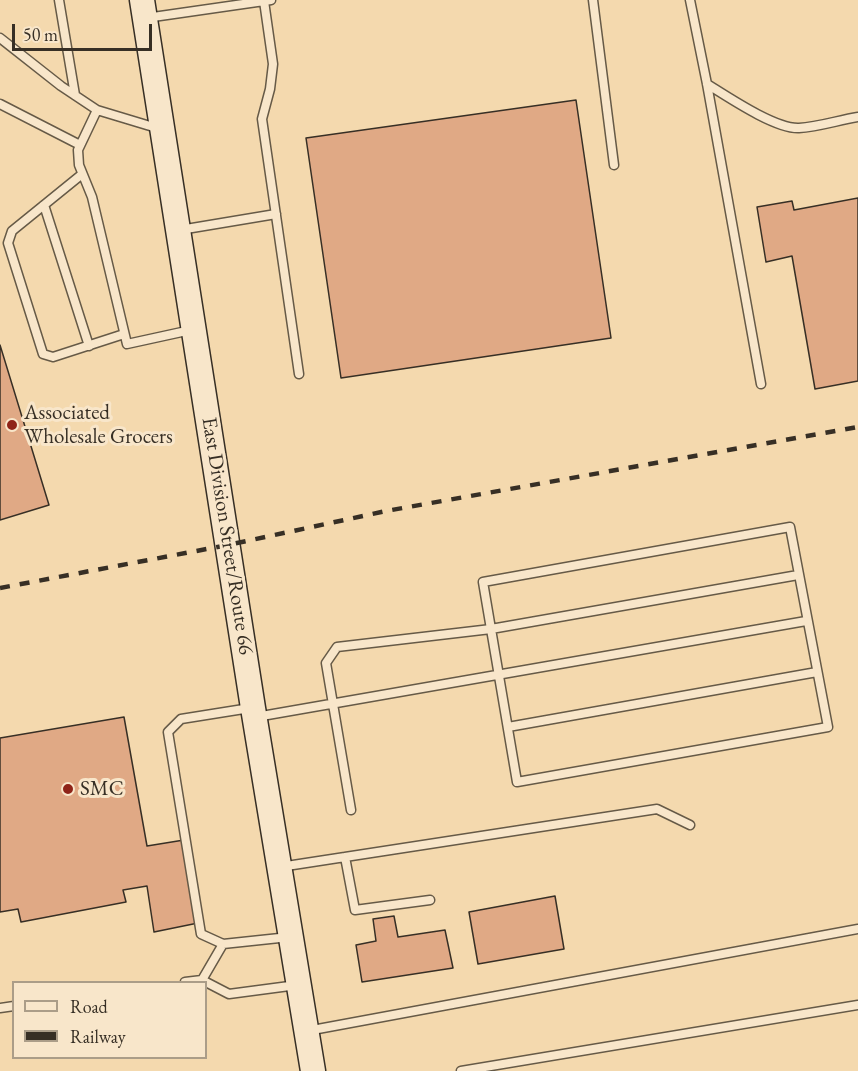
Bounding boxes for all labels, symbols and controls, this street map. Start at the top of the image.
scale bar [15,12,154,50]
text: 50 m [23,23,58,46]
place label: Associated Wholesale Grocers [24,400,173,450]
street label: East Division Street/Route 66 [196,415,258,657]
marker: Associated Wholesale Grocers [5,418,19,432]
place label: SMC [80,776,124,802]
marker: SMC [61,782,75,796]
legend [12,981,207,1059]
text: Road [70,995,108,1018]
text: Railway [70,1025,126,1048]

